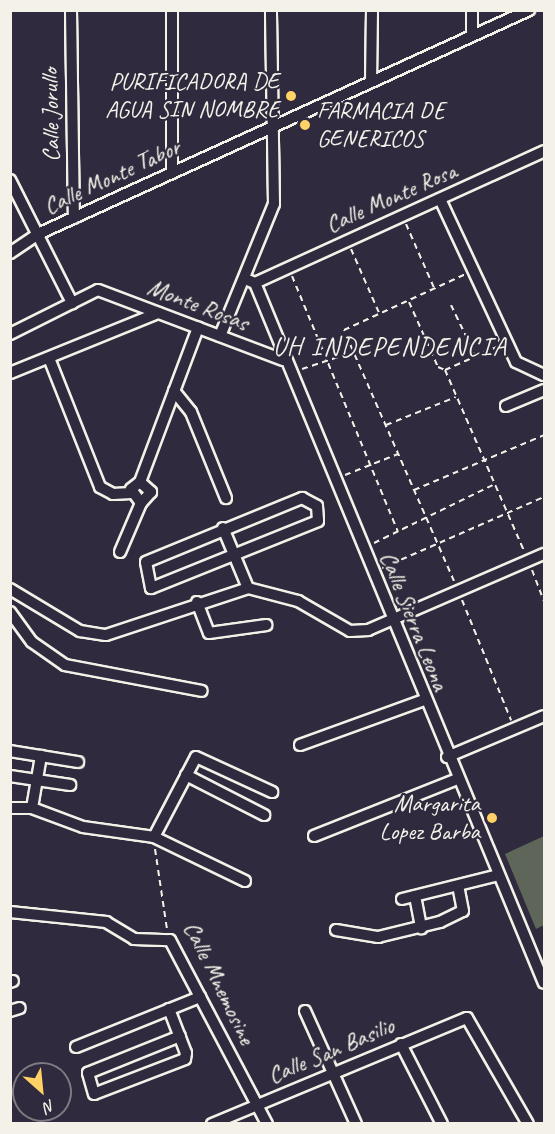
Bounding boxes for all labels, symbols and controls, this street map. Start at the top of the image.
street label: Calle Jorullo [36,68,66,162]
place label: PURIFICADORA DE AGUA SIN NOMBRE [105,68,279,124]
marker: PURIFICADORA DE AGUA SIN NOMBRE [284,89,298,103]
place label: FARMACIA DE GENERICOS [317,97,445,153]
marker: FARMACIA DE GENERICOS [298,118,312,132]
street label: Calle Monte Tabor [39,133,185,221]
street label: Calle Monte Rosa [321,156,461,240]
street label: Monte Rosas [144,273,252,337]
district label: UH INDEPENDENCIA [274,331,506,363]
street label: Calle Sierra Leona [373,547,455,695]
place label: Margarita Lopez Barba [379,790,480,846]
marker: Margarita Lopez Barba [485,811,499,825]
street label: Calle Mnemosine [177,917,261,1049]
street label: Calle San Basilio [263,1011,399,1091]
north arrow [12,1062,72,1122]
text: N [40,1095,58,1117]

